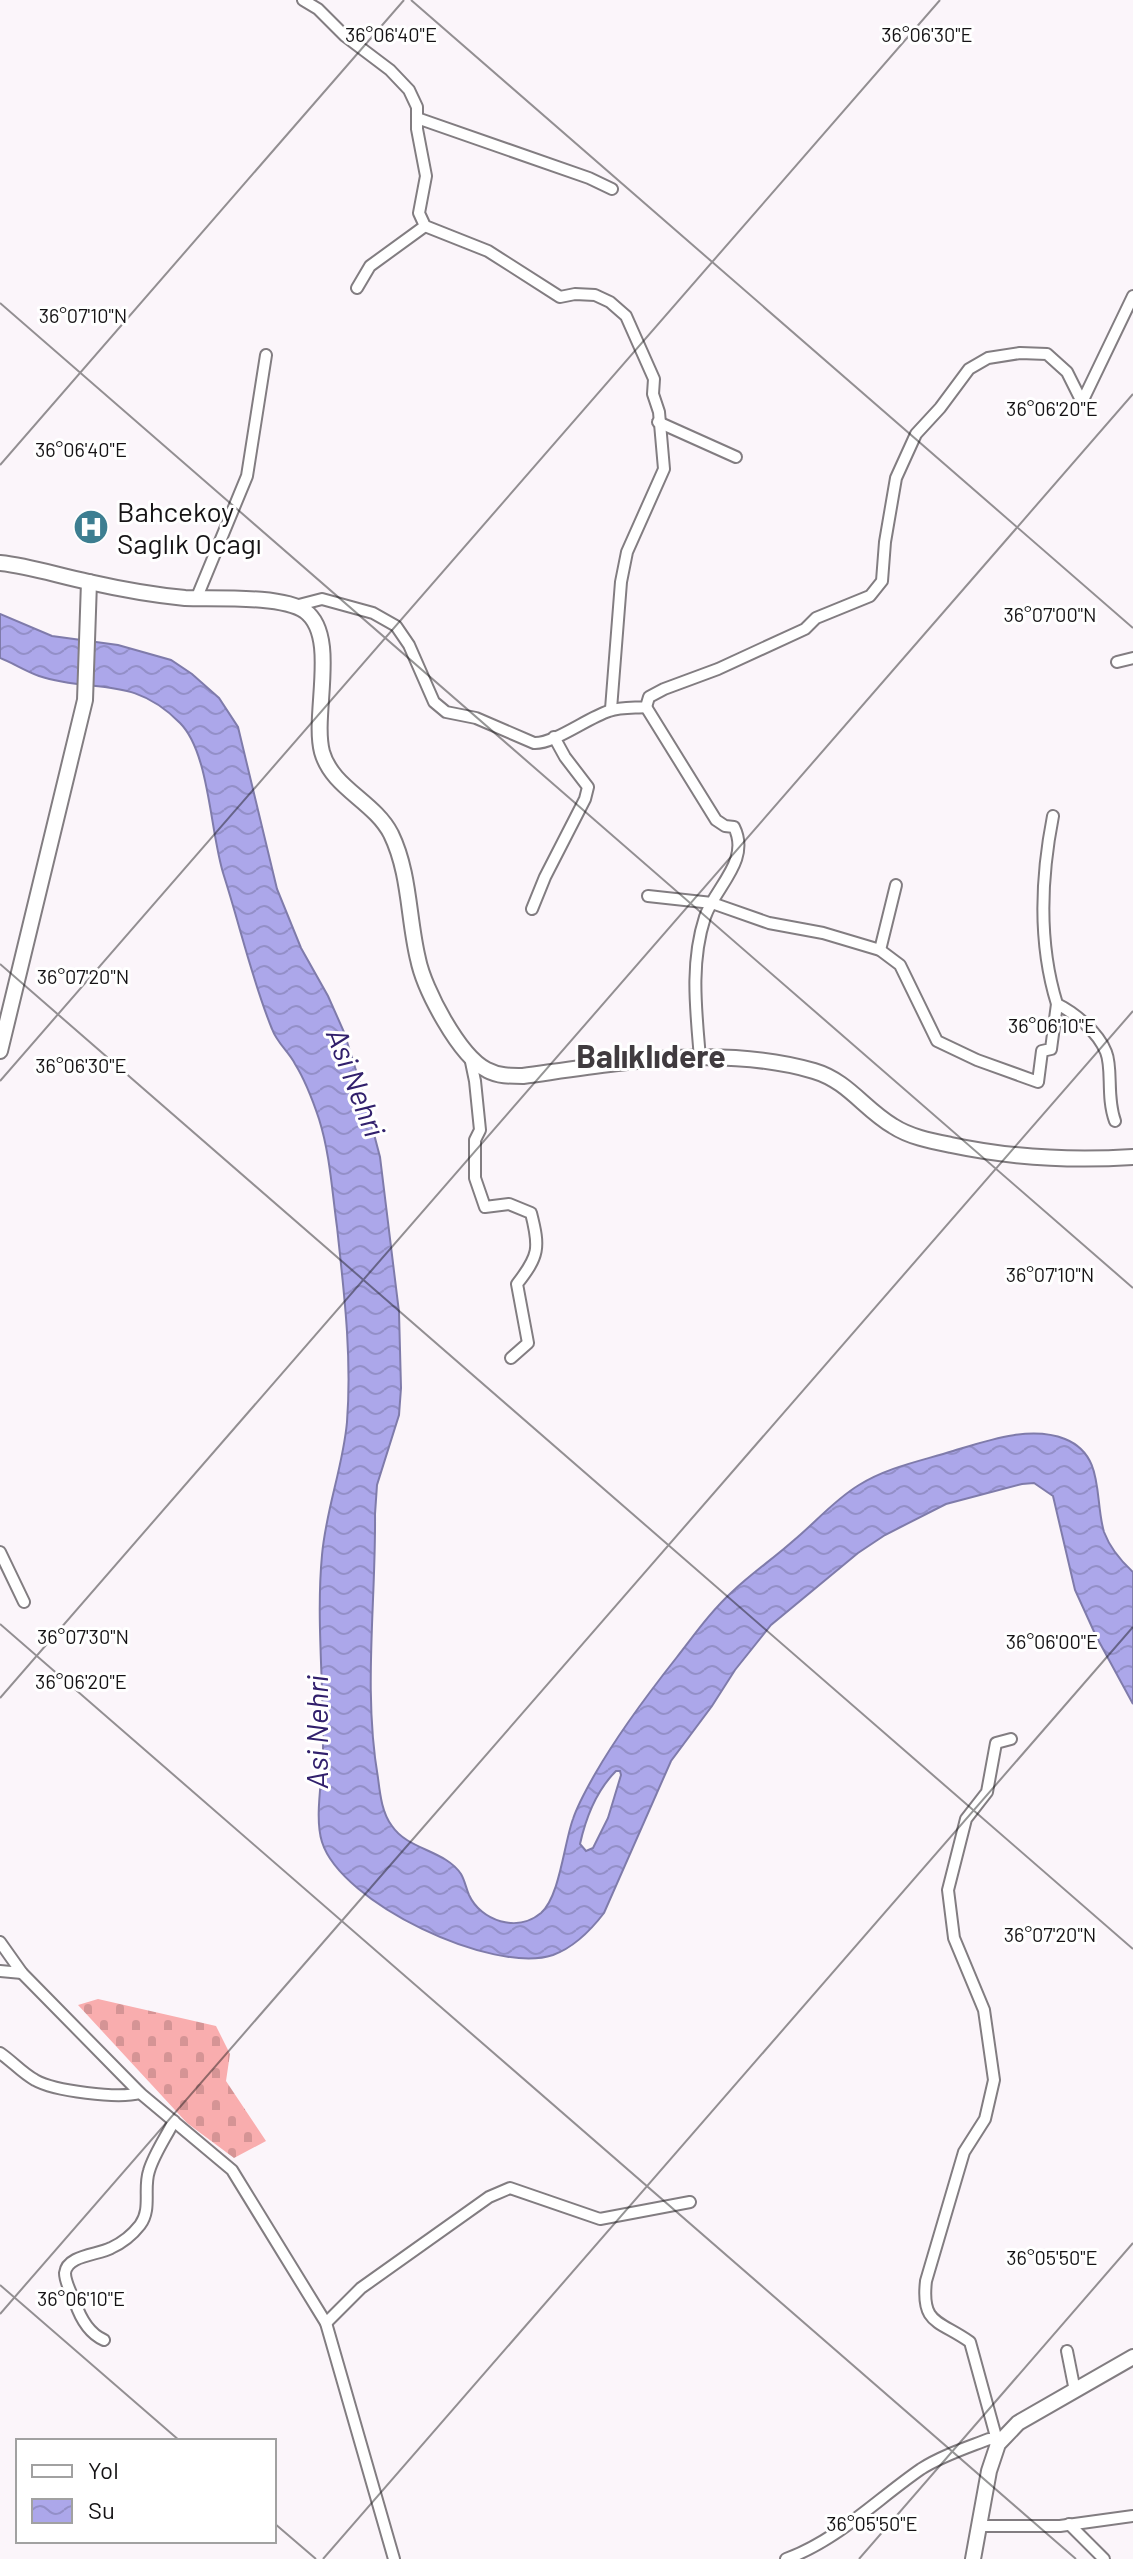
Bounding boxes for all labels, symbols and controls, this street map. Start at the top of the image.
text: 36°06'40"E [345,22,437,46]
text: 36°06'30"E [881,22,973,46]
text: 36°07'10"N [39,303,127,327]
text: 36°06'20"E [1006,396,1098,420]
text: 36°06'40"E [35,437,127,461]
place label: Bahcekoy Saglık Ocagı [117,494,262,560]
hospital icon: Bahcekoy Saglık Ocagı [72,508,110,546]
text: 36°07'00"N [1004,602,1097,626]
text: 36°07'20"N [37,964,129,988]
text: 36°06'10"E [1008,1013,1096,1037]
water label: Asi Nehri [320,1022,394,1142]
district label: Balıklıdere [576,1036,726,1074]
text: 36°06'30"E [35,1053,127,1077]
text: 36°07'10"N [1006,1262,1094,1286]
text: 36°07'30"N [37,1624,129,1648]
text: 36°06'00"E [1006,1629,1098,1653]
text: 36°06'20"E [35,1669,127,1693]
water label: Asi Nehri [298,1675,334,1789]
text: 36°07'20"N [1004,1922,1096,1946]
text: 36°05'50"E [1006,2245,1098,2269]
text: 36°06'10"E [37,2286,125,2310]
legend [16,2439,276,2543]
text: Yol [88,2455,119,2484]
text: Su [88,2495,115,2524]
text: 36°05'50"E [826,2511,918,2535]

